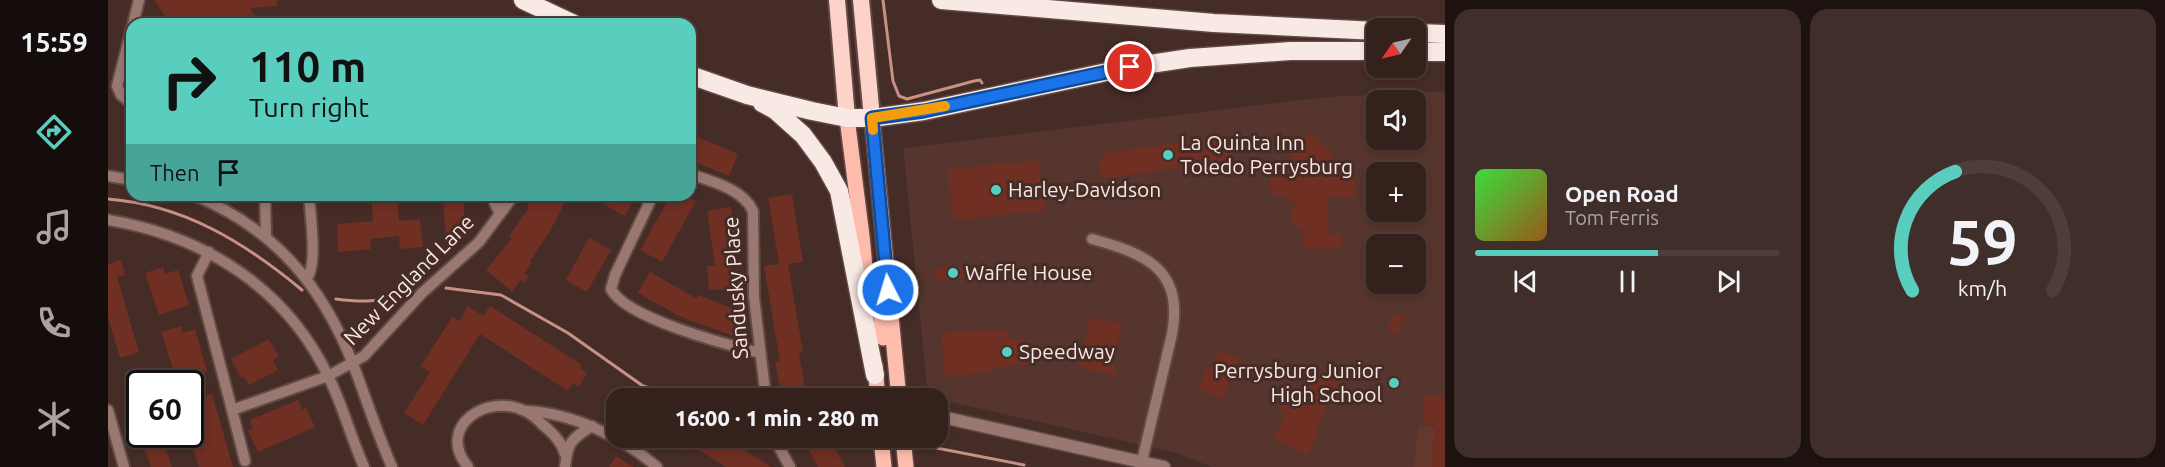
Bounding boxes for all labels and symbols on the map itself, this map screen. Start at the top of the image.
north arrow [1366,18,1426,78]
pin [1104,41,1155,92]
place label: La Quinta Inn Toledo Perrysburg [1180,130,1353,178]
marker: La Quinta Inn Toledo Perrysburg [1161,148,1175,162]
place label: Harley-Davidson [1008,177,1161,201]
marker: Harley-Davidson [989,183,1003,197]
street label: New England Lane [338,209,478,349]
street label: Sandusky Place [718,216,752,360]
position arrow [856,258,920,322]
place label: Waffle House [965,260,1092,284]
marker: Waffle House [946,266,960,280]
place label: Speedway [1019,339,1115,363]
marker: Speedway [1000,345,1014,359]
place label: Perrysburg Junior High School [1214,358,1382,406]
speed limit sign: 60 [126,370,204,448]
marker: Perrysburg Junior High School [1387,376,1401,390]

